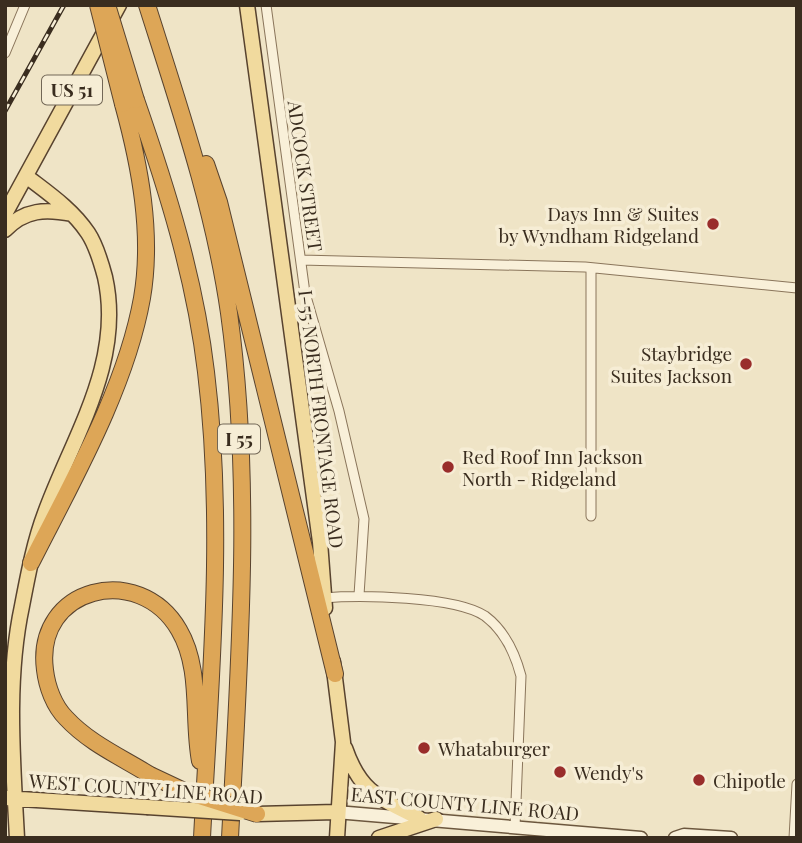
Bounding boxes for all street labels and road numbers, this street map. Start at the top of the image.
road number: US 51 [42,76,102,104]
street label: ADCOCK STREET [282,98,329,253]
street label: I-55 NORTH FRONTAGE ROAD [293,288,351,550]
road number: I 55 [218,424,260,454]
street label: WEST COUNTY LINE ROAD [27,767,264,809]
street label: EAST COUNTY LINE ROAD [350,780,580,826]

